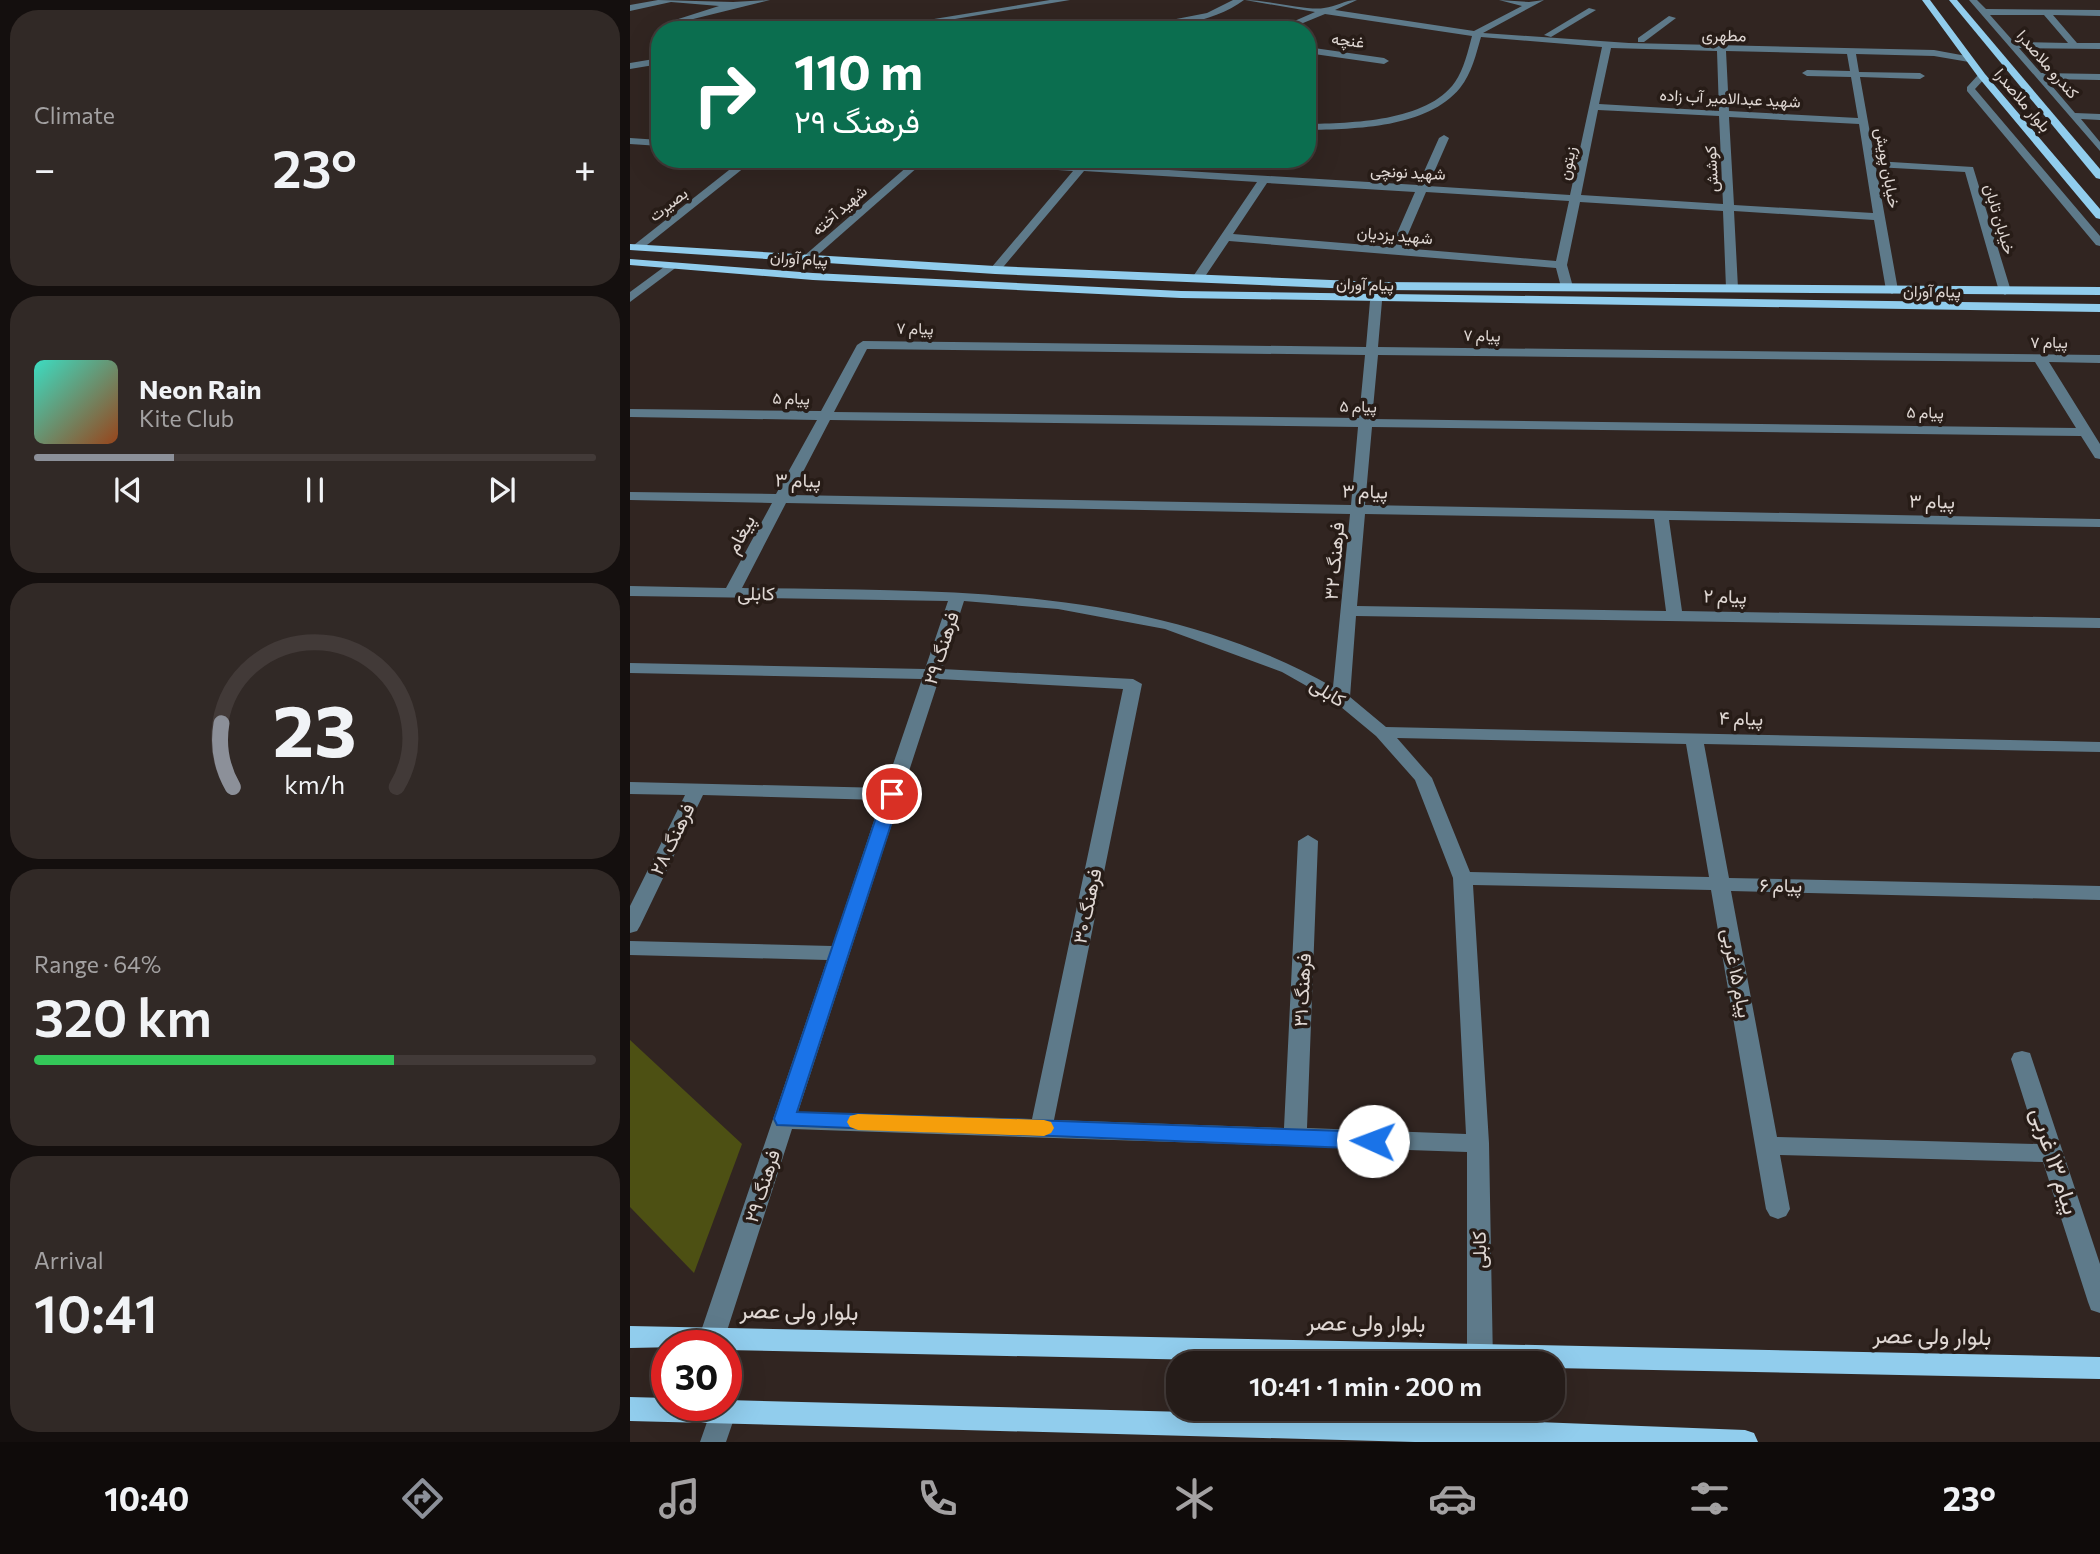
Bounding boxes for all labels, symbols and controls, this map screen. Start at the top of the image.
street label: مطهری [1701,25,1747,46]
street label: کندرو ملاصدرا [2012,26,2083,103]
street label: غنچه [1330,28,1366,54]
text: 110 m [794,40,923,100]
icon: right [679,49,770,140]
street label: بلوار ملاصدرا [1990,64,2056,137]
street label: شهید عبدالامیر آب زاده [1659,84,1801,113]
text: فرهنگ ۲۹ [794,100,920,140]
text: Climate [34,101,115,129]
street label: خیابان پویش [1869,126,1905,210]
text: 23° [272,135,357,199]
text: − [34,144,56,191]
text: + [574,144,596,191]
street label: زیتون [1554,144,1581,182]
street label: کوشش [1700,145,1723,193]
street label: شهید نونچی [1370,160,1446,186]
street label: شهید آخته [807,181,871,240]
street label: خیابان تابان [1980,181,2020,257]
street label: بصیرت [645,183,692,226]
street label: شهید یزدیان [1356,222,1434,249]
street label: پیام آوران [769,246,829,272]
street label: پیام آوران [1336,273,1394,297]
street label: پیام آوران [1903,280,1961,304]
street label: پیام ۷ [896,318,934,340]
street label: پیام ۷ [1463,325,1501,347]
street label: پیام ۷ [2030,332,2068,354]
text: Neon Rain [139,373,262,404]
street label: پیام ۵ [772,388,810,410]
street label: پیام ۵ [1339,396,1377,418]
street label: پیام ۵ [1906,402,1944,424]
text: Kite Club [139,404,234,432]
street label: پیام ۳ [775,468,821,494]
icon: previous [109,471,147,509]
icon: pause [296,471,334,509]
icon: next [483,471,521,509]
street label: پیام ۳ [1342,479,1388,505]
street label: پیام ۳ [1909,489,1955,515]
street label: پیغام [720,510,762,559]
street label: فرهنگ ۳۲ [1319,521,1349,601]
street label: کابلی [737,581,775,605]
street label: پیام ۲ [1703,584,1747,610]
street label: فرهنگ ۲۹ [918,609,964,687]
street label: کابلی [1306,672,1350,712]
text: 23 [273,683,357,772]
street label: پیام ۴ [1719,706,1763,732]
pin [862,764,922,824]
text: km/h [285,769,345,799]
icon: arrive [873,775,911,813]
street label: فرهنگ ۲۸ [644,799,700,879]
street label: فرهنگ ۳۰ [1067,866,1107,946]
street label: پیام ۶ [1759,873,1803,899]
street label: پیام ۱۵ غربی [1715,926,1757,1020]
text: Range · 64% [34,950,161,978]
street label: فرهنگ ۳۱ [1288,953,1316,1027]
text: 320 km [34,984,212,1048]
position arrow [1336,1104,1410,1178]
street label: پیام ۱۳ غربی [2023,1104,2086,1219]
street label: فرهنگ ۲۹ [739,1147,785,1225]
street label: کابلی [1467,1231,1491,1269]
text: Arrival [34,1246,104,1274]
text: 10:41 [34,1280,158,1344]
street label: بلوار ولی عصر [738,1295,859,1327]
street label: بلوار ولی عصر [1305,1307,1426,1339]
street label: بلوار ولی عصر [1871,1320,1992,1352]
speed limit sign: 30 [651,1330,742,1421]
text: 10:41 · 1 min · 200 m [1249,1370,1482,1401]
icon: directions [398,1474,447,1523]
icon: music [655,1474,704,1523]
icon: phone [913,1474,962,1523]
icon: climate [1170,1474,1219,1523]
icon: car [1428,1474,1477,1523]
icon: filters [1685,1474,1734,1523]
text: 10:40 [104,1478,189,1518]
text: 23° [1943,1478,1996,1518]

